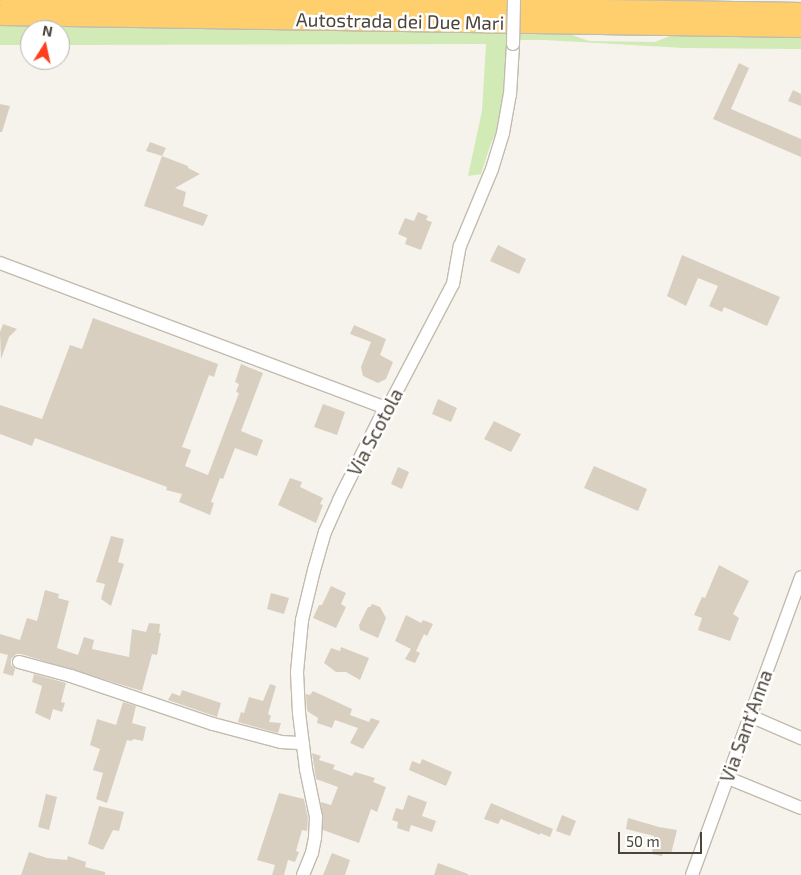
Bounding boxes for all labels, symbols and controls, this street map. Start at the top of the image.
street label: Autostrada dei Due Mari [296,8,504,34]
north arrow [20,20,70,70]
text: N [41,21,54,40]
street label: Via Scotola [342,384,408,480]
street label: Via Sant'Anna [715,667,777,785]
scale bar [621,822,705,854]
text: 50 m [626,832,660,850]

